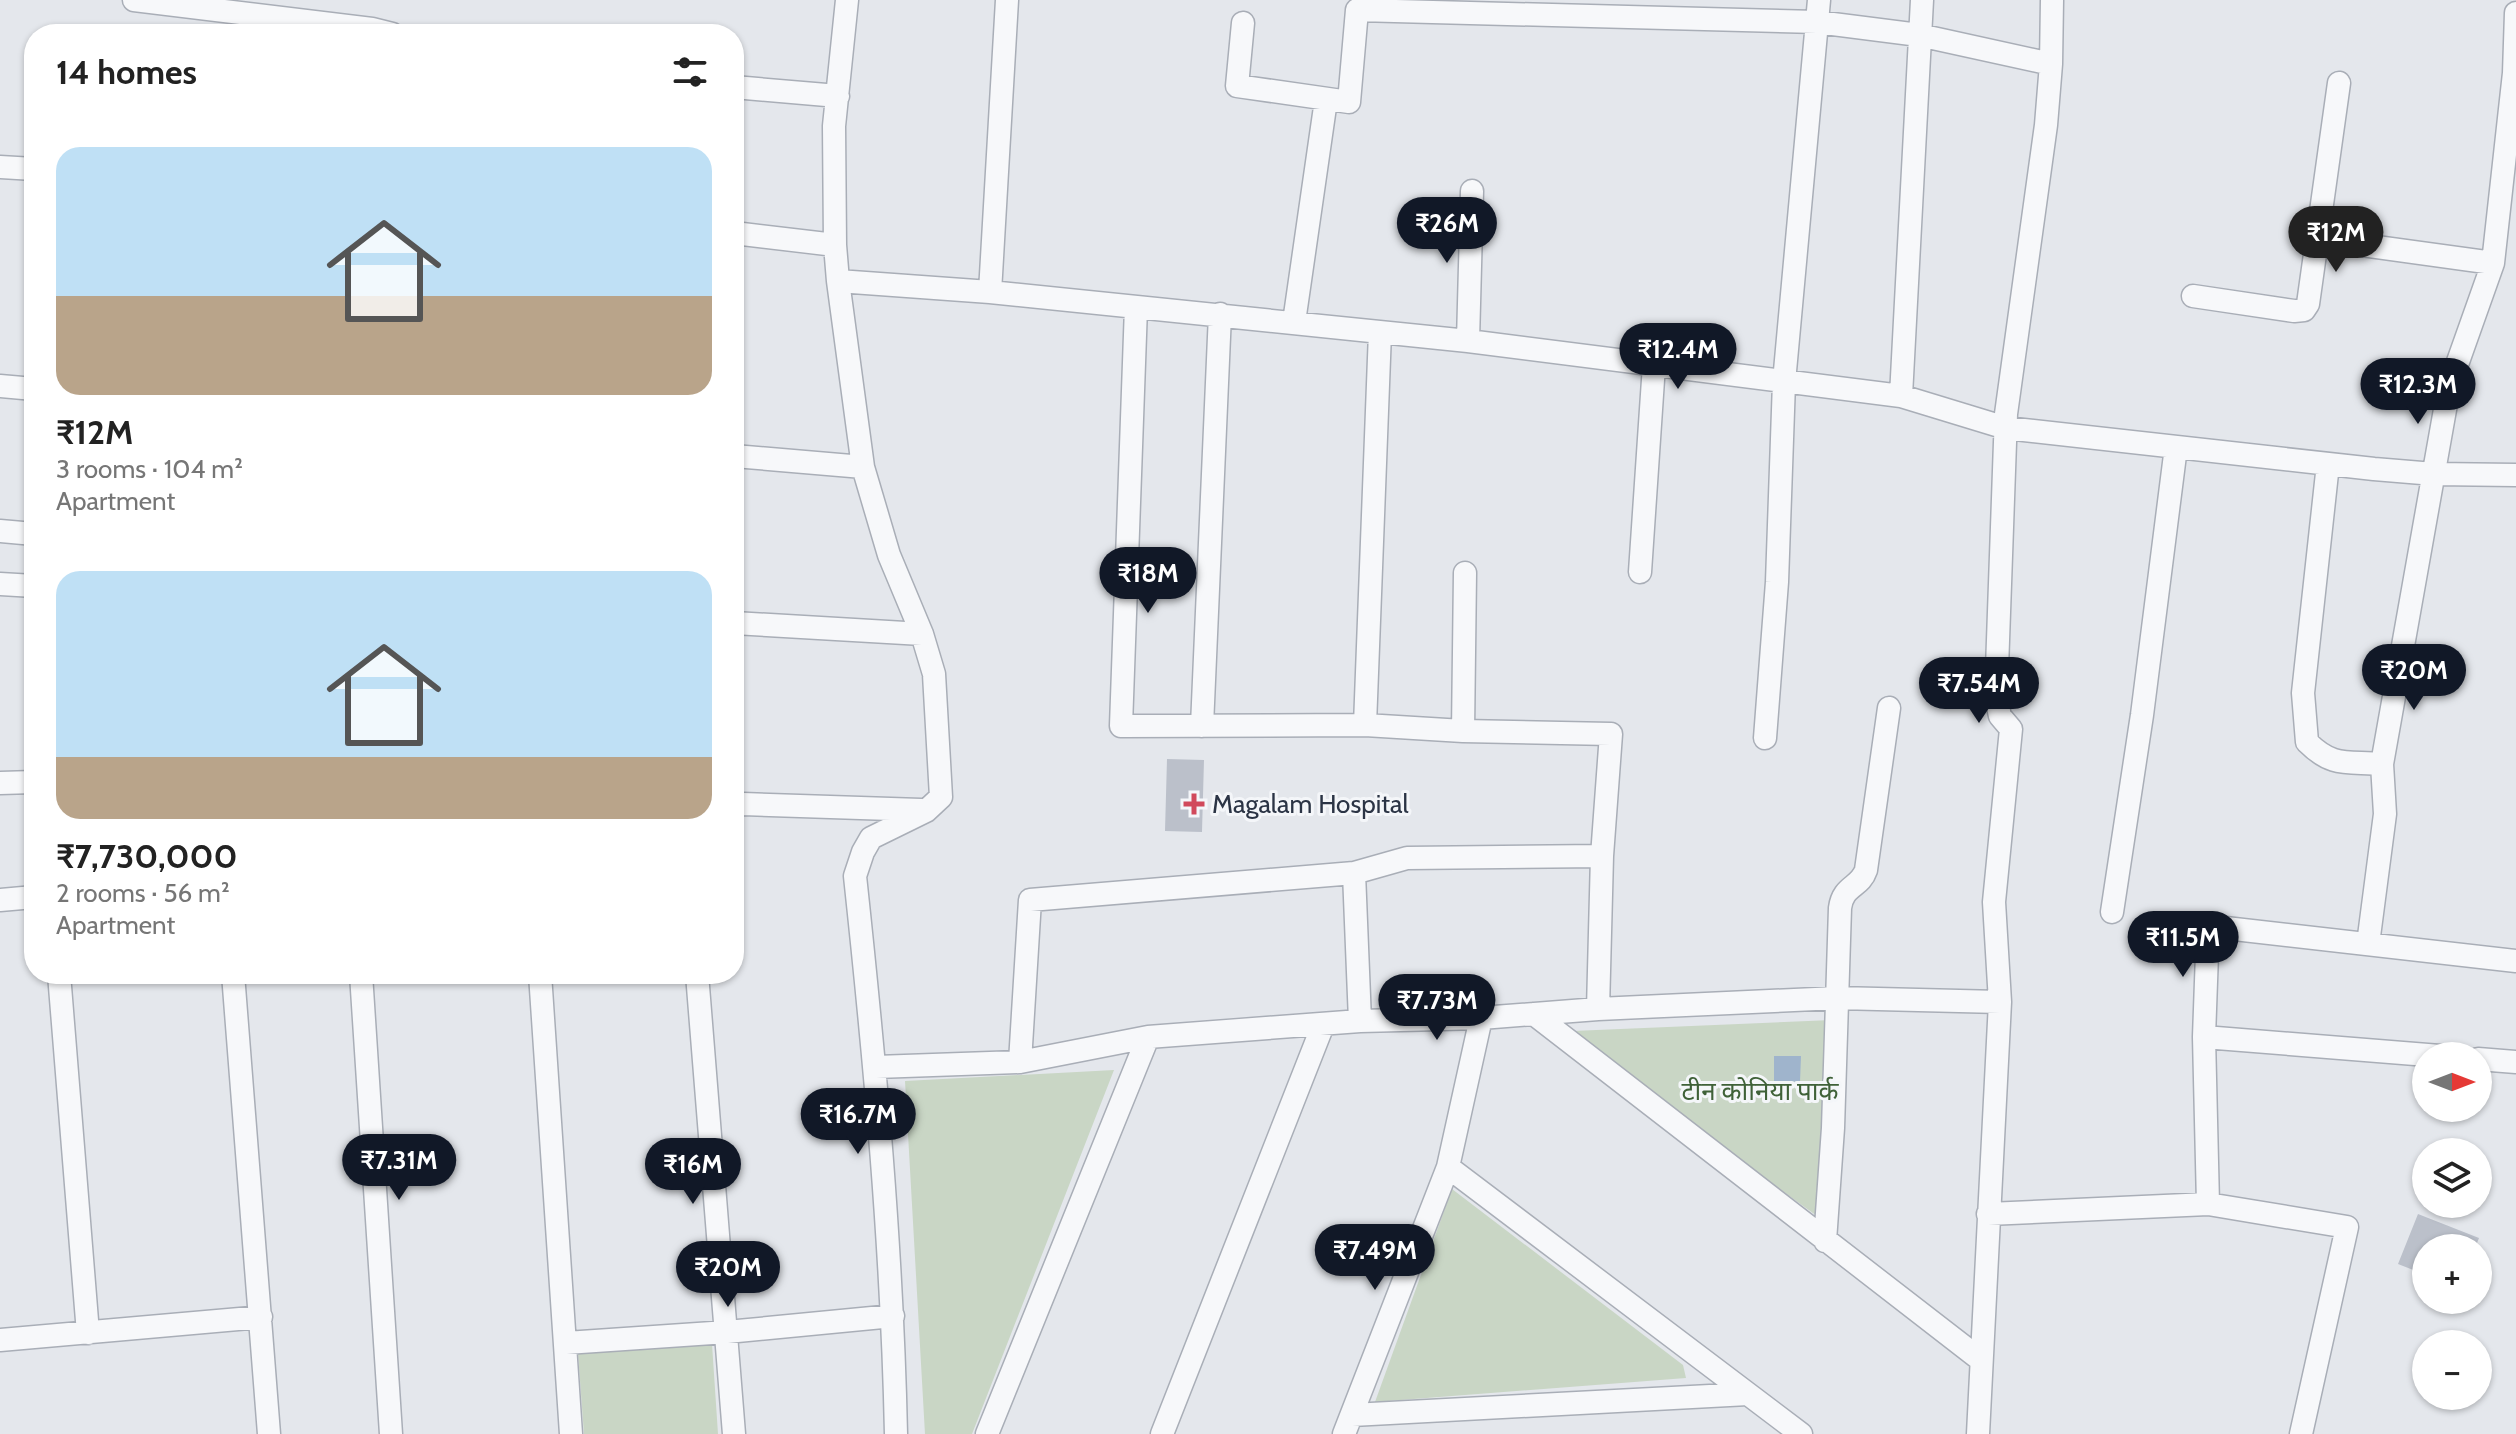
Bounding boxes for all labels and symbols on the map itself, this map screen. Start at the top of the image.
pin: ₹26M [1400,197,1494,265]
pin: ₹12M [2289,206,2383,274]
pin: ₹12.4M [1613,323,1743,391]
pin: ₹12.3M [2353,358,2483,426]
pin: ₹18M [1101,547,1195,615]
pin: ₹20M [2367,644,2461,712]
pin: ₹7.54M [1914,657,2044,725]
place label: Magalam Hospital [1212,788,1409,820]
marker: Magalam Hospital [1183,793,1205,815]
pin: ₹11.5M [2118,911,2248,979]
pin: ₹7.73M [1372,974,1502,1042]
north arrow [2412,1042,2492,1122]
park label: टीन कोनिया पार्क [1681,1075,1840,1107]
pin: ₹16.7M [793,1088,923,1156]
pin: ₹7.31M [334,1134,464,1202]
pin: ₹16M [646,1138,740,1206]
pin: ₹7.49M [1310,1224,1440,1292]
pin: ₹20M [681,1241,775,1309]

